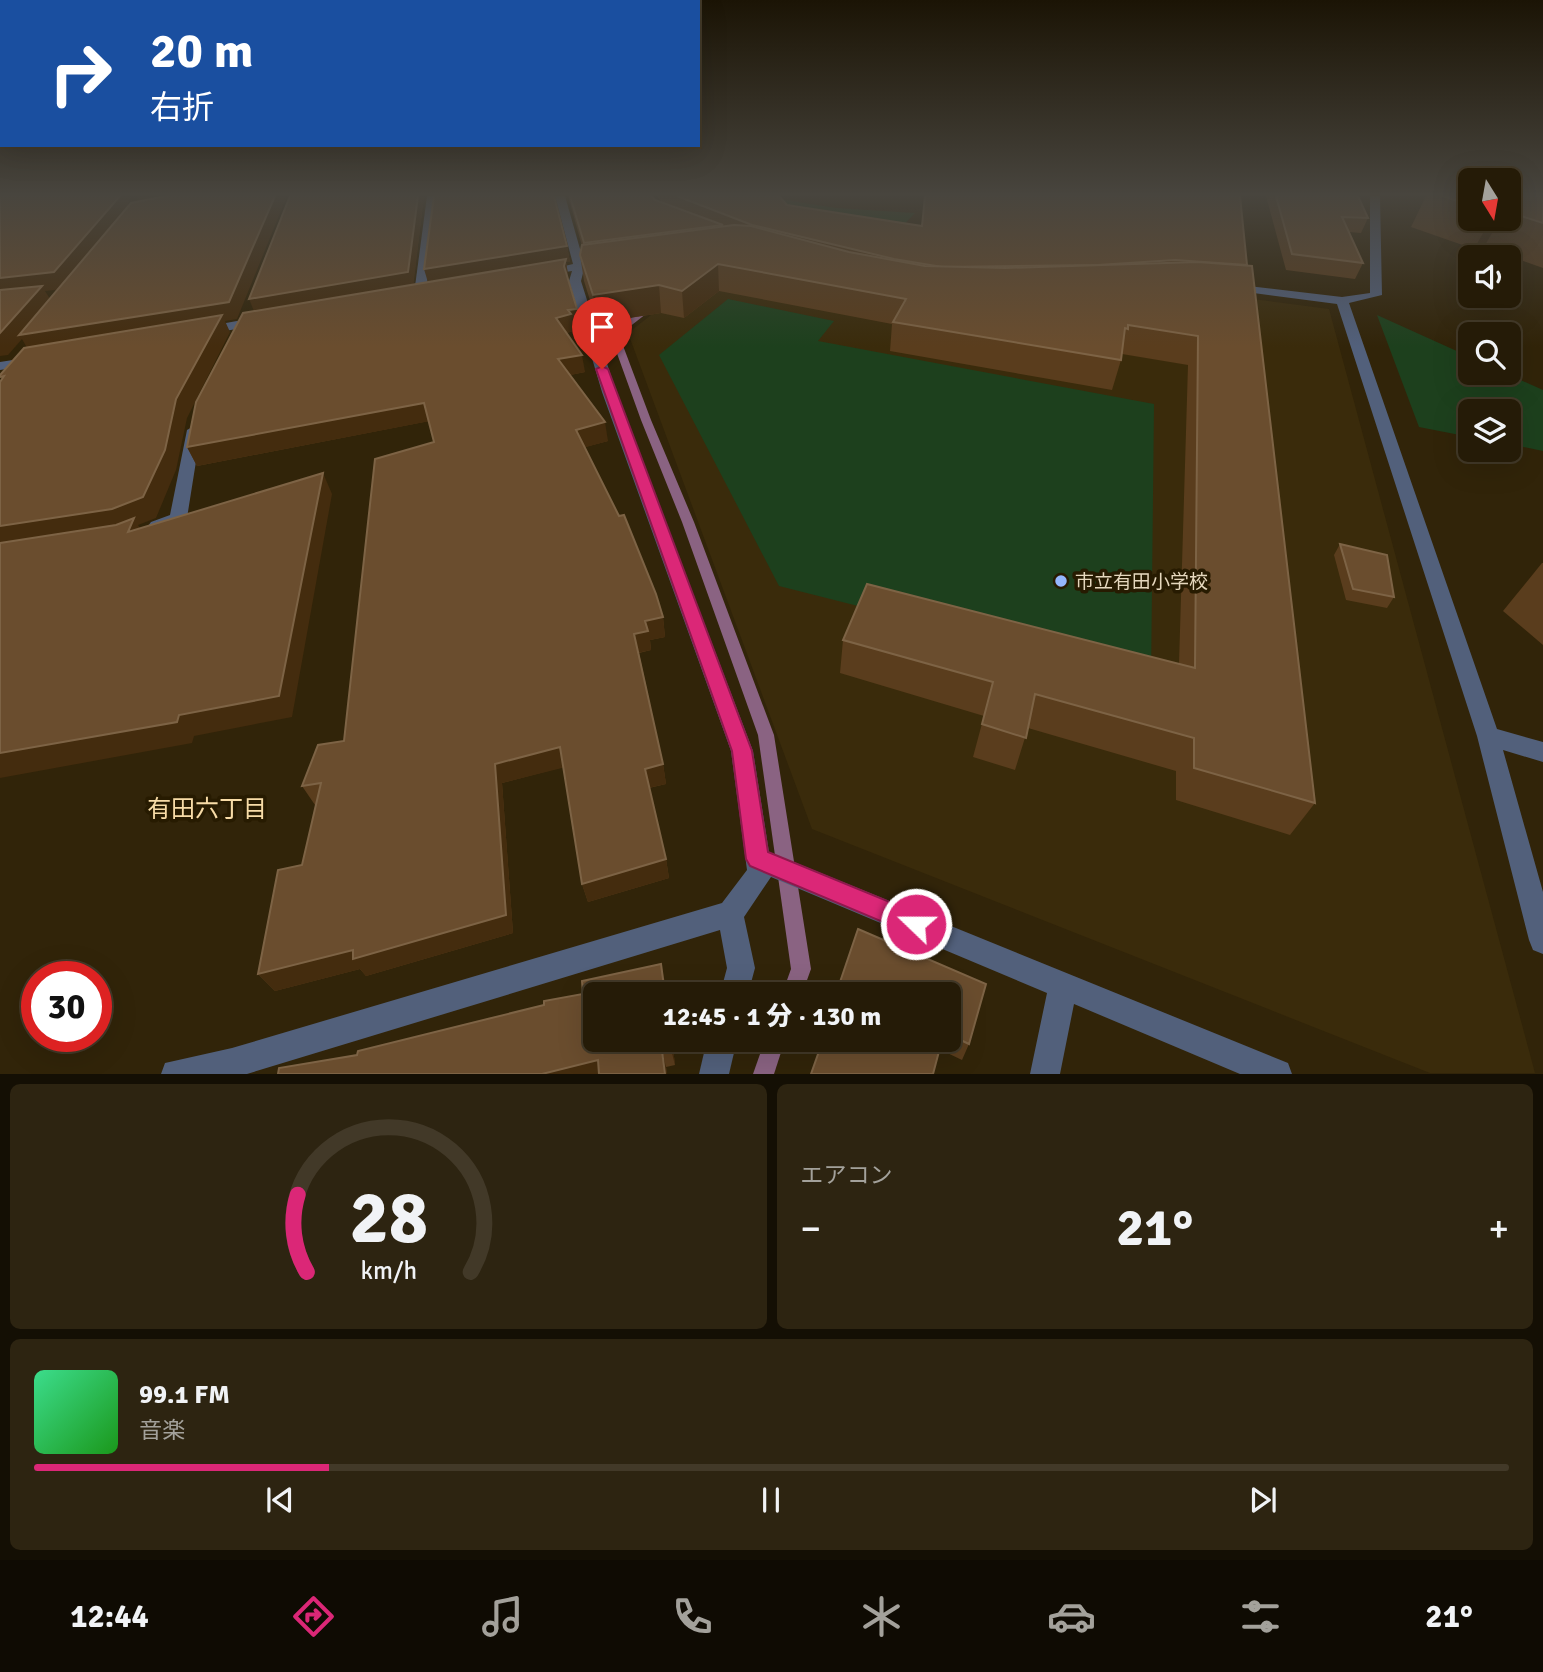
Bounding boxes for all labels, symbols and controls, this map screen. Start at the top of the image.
text: 20 m [150,21,253,81]
icon: right [35,28,126,119]
text: 右折 [150,88,214,127]
north arrow [1458,168,1521,231]
map controls [1458,168,1521,462]
button: sound [1458,245,1521,308]
pin [572,297,632,369]
icon: arrive [583,308,621,346]
button: search [1458,322,1521,385]
button: layers [1458,399,1521,462]
place label: 市立有田小学校 [1075,570,1208,594]
marker: 市立有田小学校 [1053,573,1069,589]
district label: 有田六丁目 [147,794,267,824]
position arrow [879,887,953,961]
speed limit sign: 30 [21,961,112,1052]
text: 12:45 · 1 分 · 130 m [663,1001,881,1033]
text: エアコン [801,1161,893,1190]
text: 28 [349,1175,428,1264]
text: 21° [1116,1196,1193,1260]
text: − [801,1205,821,1252]
text: + [1488,1205,1509,1252]
text: km/h [360,1255,417,1286]
text: 99.1 FM [139,1379,230,1411]
text: 音楽 [139,1416,185,1445]
icon: previous [261,1481,299,1519]
icon: pause [752,1481,790,1519]
icon: next [1244,1481,1282,1519]
icon: directions [289,1592,338,1641]
icon: music [478,1592,527,1641]
icon: phone [668,1592,717,1641]
icon: climate [857,1592,906,1641]
icon: car [1047,1592,1096,1641]
icon: filters [1236,1592,1285,1641]
text: 12:44 [70,1597,149,1636]
text: 21° [1425,1597,1473,1636]

